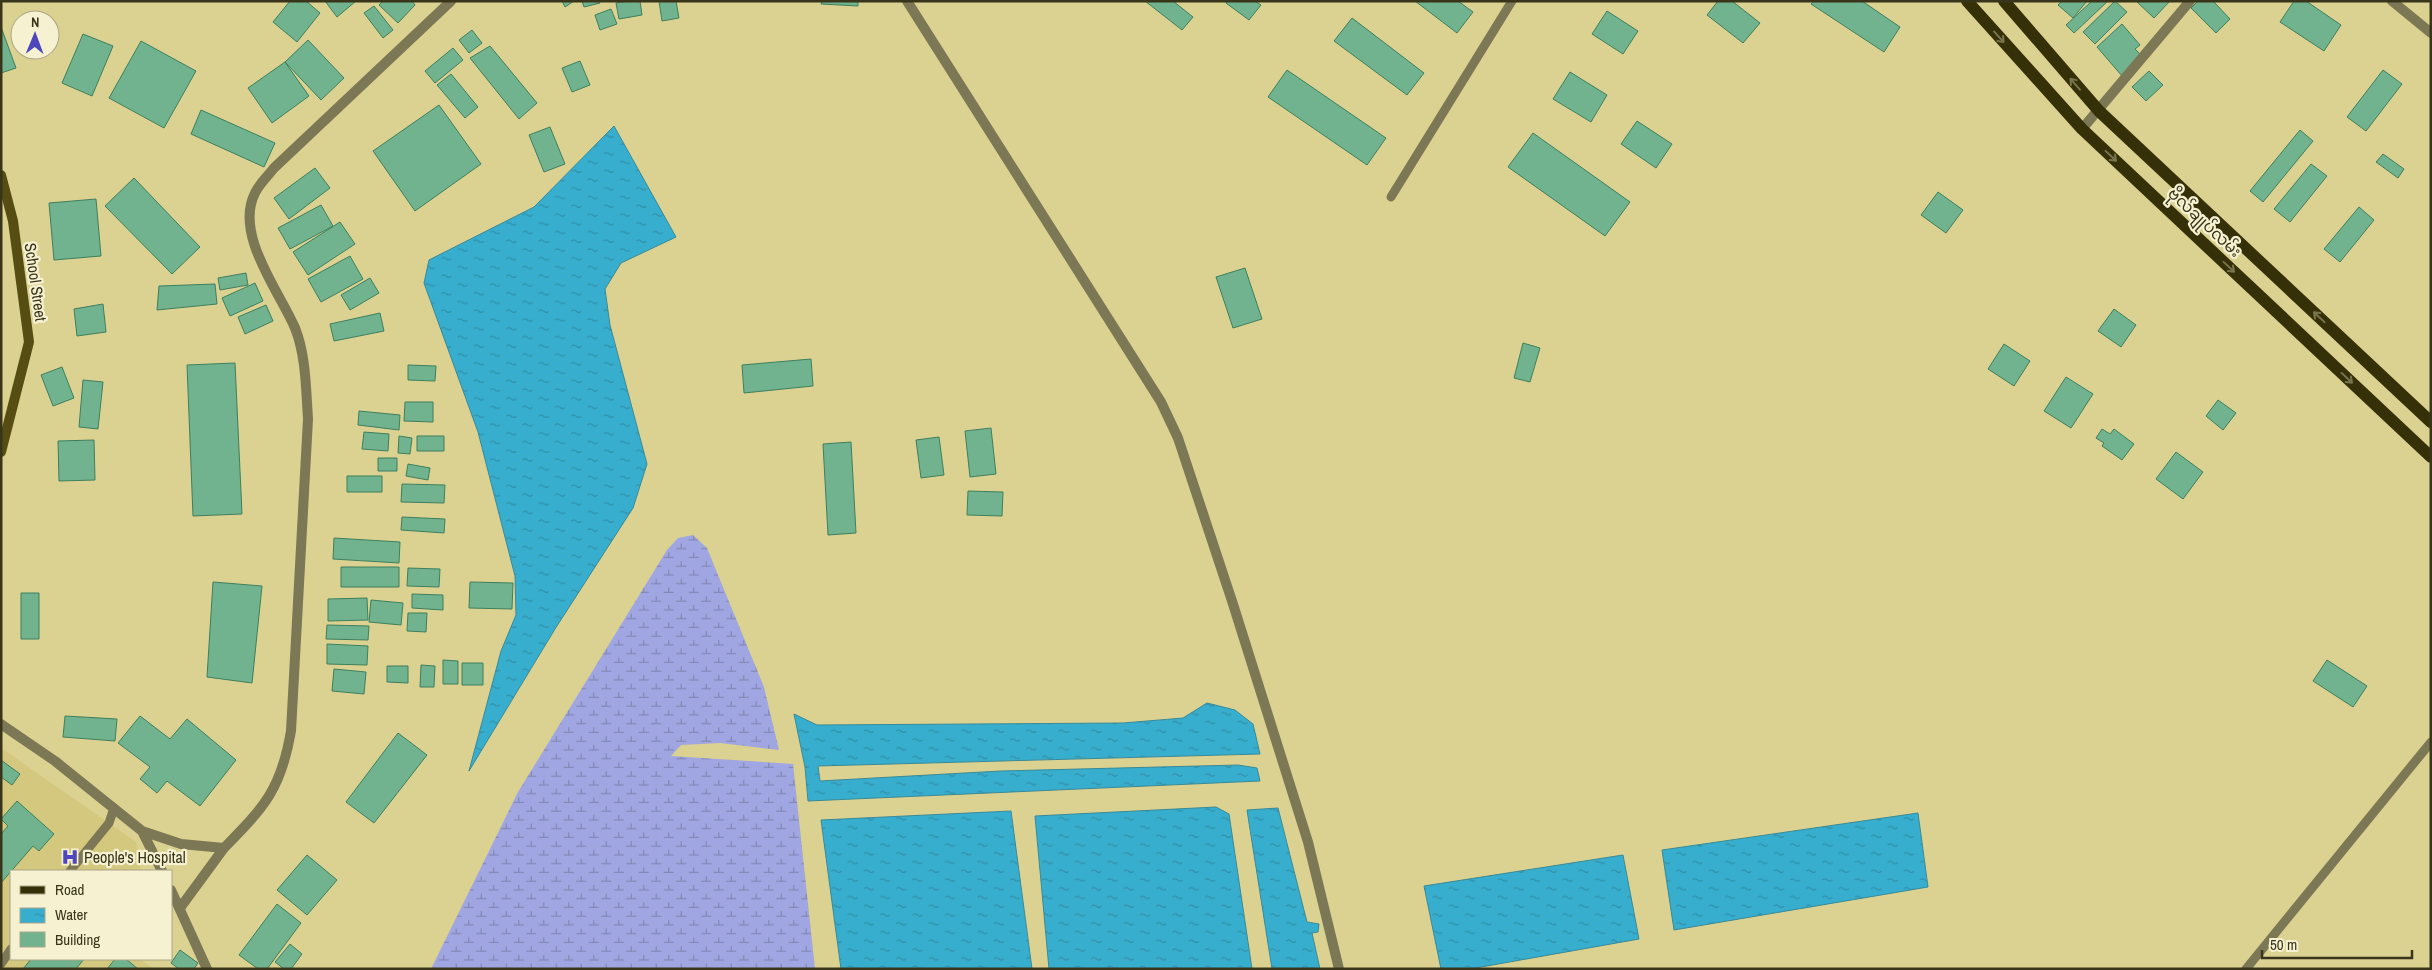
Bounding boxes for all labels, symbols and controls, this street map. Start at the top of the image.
north arrow [10,10,60,60]
text: N [31,13,40,31]
one-way arrow [1994,31,2005,44]
one-way arrow [2069,77,2081,90]
one-way arrow [2104,150,2117,162]
street label: ဗိုလ်ချုပ်လမ်း [2161,182,2247,265]
street label: School Street [20,241,52,323]
one-way arrow [2223,261,2235,273]
one-way arrow [2312,311,2325,323]
one-way arrow [2341,372,2354,384]
place label: People's Hospital [84,846,186,868]
hospital icon: People's Hospital [60,847,80,867]
legend [10,870,172,960]
text: Road [55,879,84,900]
text: Water [55,904,87,925]
scale bar [2262,928,2412,960]
text: Building [55,929,100,950]
text: 50 m [2270,934,2297,955]

